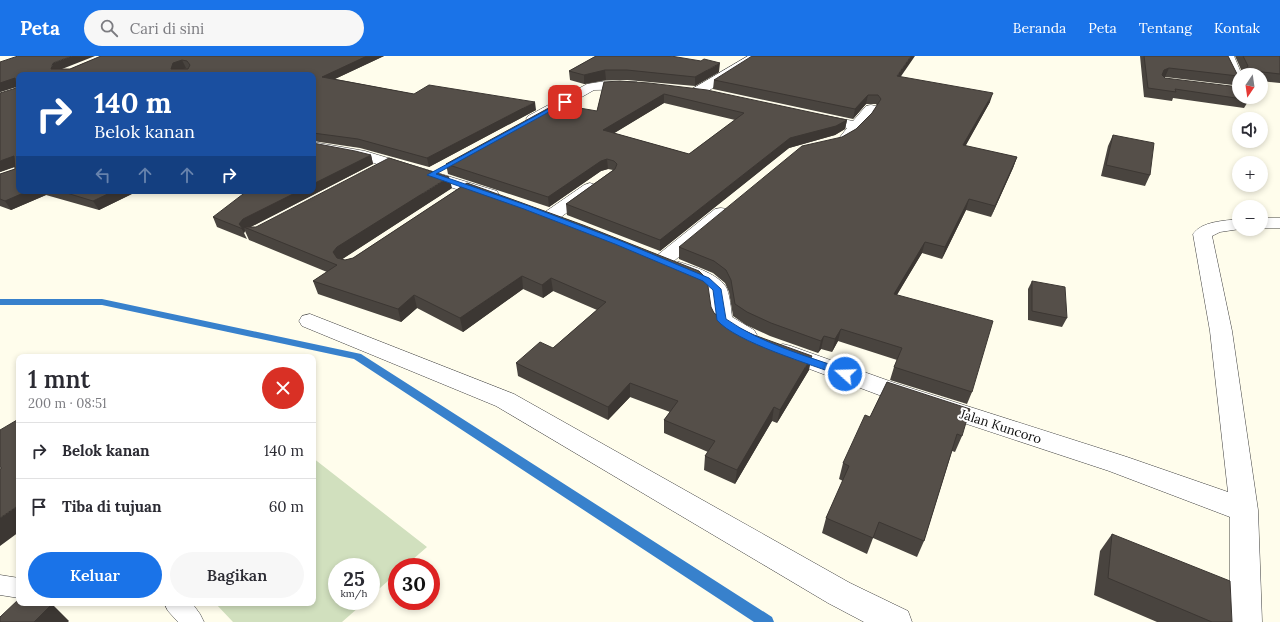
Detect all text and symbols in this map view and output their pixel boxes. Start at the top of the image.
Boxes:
search box [84,10,364,46]
text: Peta [20,16,60,40]
icon: search [98,17,120,39]
text: Cari di sini [130,19,204,38]
text: Beranda [1013,19,1066,37]
text: Peta [1088,19,1117,37]
text: Tentang [1139,19,1192,37]
text: Kontak [1214,19,1260,37]
north arrow [1232,68,1268,104]
map controls [1232,68,1268,236]
text: 140 m [94,85,172,121]
pin [548,85,582,119]
icon: right [28,88,80,140]
icon: arrive [554,91,576,113]
button: sound [1232,112,1268,148]
text: Belok kanan [94,120,195,143]
button: + [1232,156,1268,192]
icon: left [92,164,114,186]
icon: ahead [134,164,156,186]
icon: ahead [176,164,198,186]
icon: right [218,164,240,186]
button: − [1232,200,1268,236]
position arrow [824,353,866,395]
text: 1 mnt [28,364,90,395]
button: close [262,367,304,409]
text: 200 m · 08:51 [28,395,107,412]
street label: Jalan Kuncoro [957,405,1044,448]
icon: right [28,440,50,462]
text: Belok kanan [62,441,150,460]
text: 140 m [264,441,304,460]
icon: arrive [28,496,50,518]
text: Tiba di tujuan [62,497,161,516]
text: 60 m [269,497,304,516]
button: Keluar [28,552,162,598]
button: Bagikan [170,552,304,598]
speed limit sign: 30 [388,558,440,610]
text: 25 [343,566,365,591]
text: km/h [340,587,368,600]

